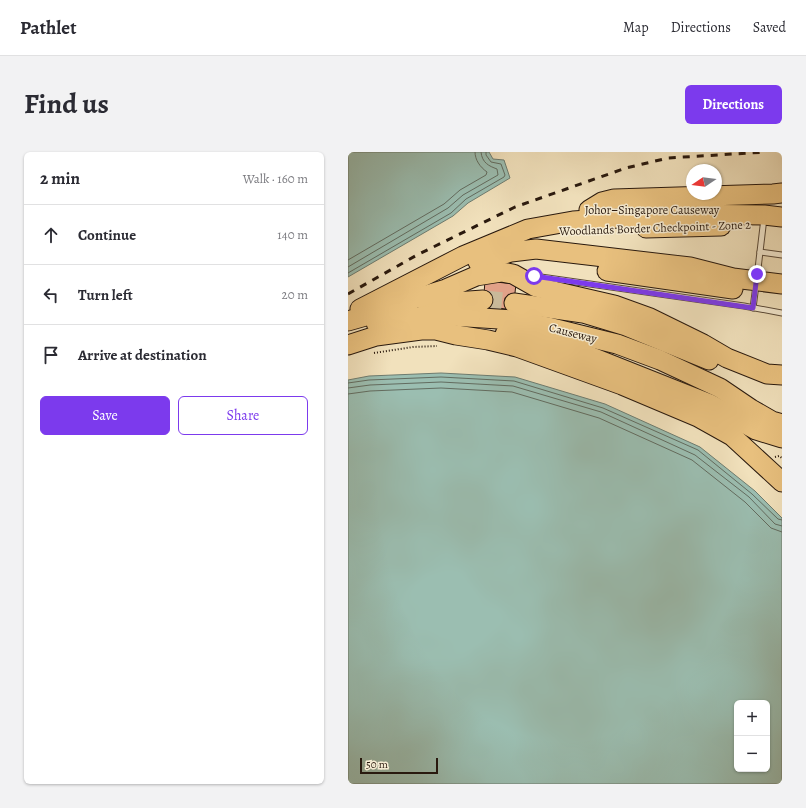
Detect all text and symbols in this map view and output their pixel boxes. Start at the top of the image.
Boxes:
text: Pathlet [20,15,76,41]
text: Map [623,18,649,37]
text: Directions [671,18,731,37]
text: Saved [753,18,786,37]
text: Find us [24,85,109,123]
button: Directions [685,85,782,124]
north arrow [686,164,722,200]
text: 2 min [40,167,80,190]
text: Walk · 160 m [243,170,308,187]
street label: Johor–Singapore Causeway [585,202,720,218]
street label: Woodlands Border Checkpoint - Zone 2 [558,217,751,239]
icon: ahead [40,224,62,246]
text: Continue [78,225,136,245]
text: 140 m [277,226,308,243]
route end [748,265,766,283]
route start [525,267,543,285]
icon: left [40,284,62,306]
text: Turn left [78,285,133,305]
text: 20 m [282,286,308,303]
street label: Causeway [547,319,599,347]
icon: arrive [40,344,62,366]
text: Arrive at destination [78,345,207,365]
button: Save [40,396,170,435]
button: Share [178,396,308,435]
map controls [734,700,770,772]
button: + [734,700,770,736]
button: − [734,736,770,772]
scale bar [360,756,438,775]
text: 50 m [366,757,388,772]

